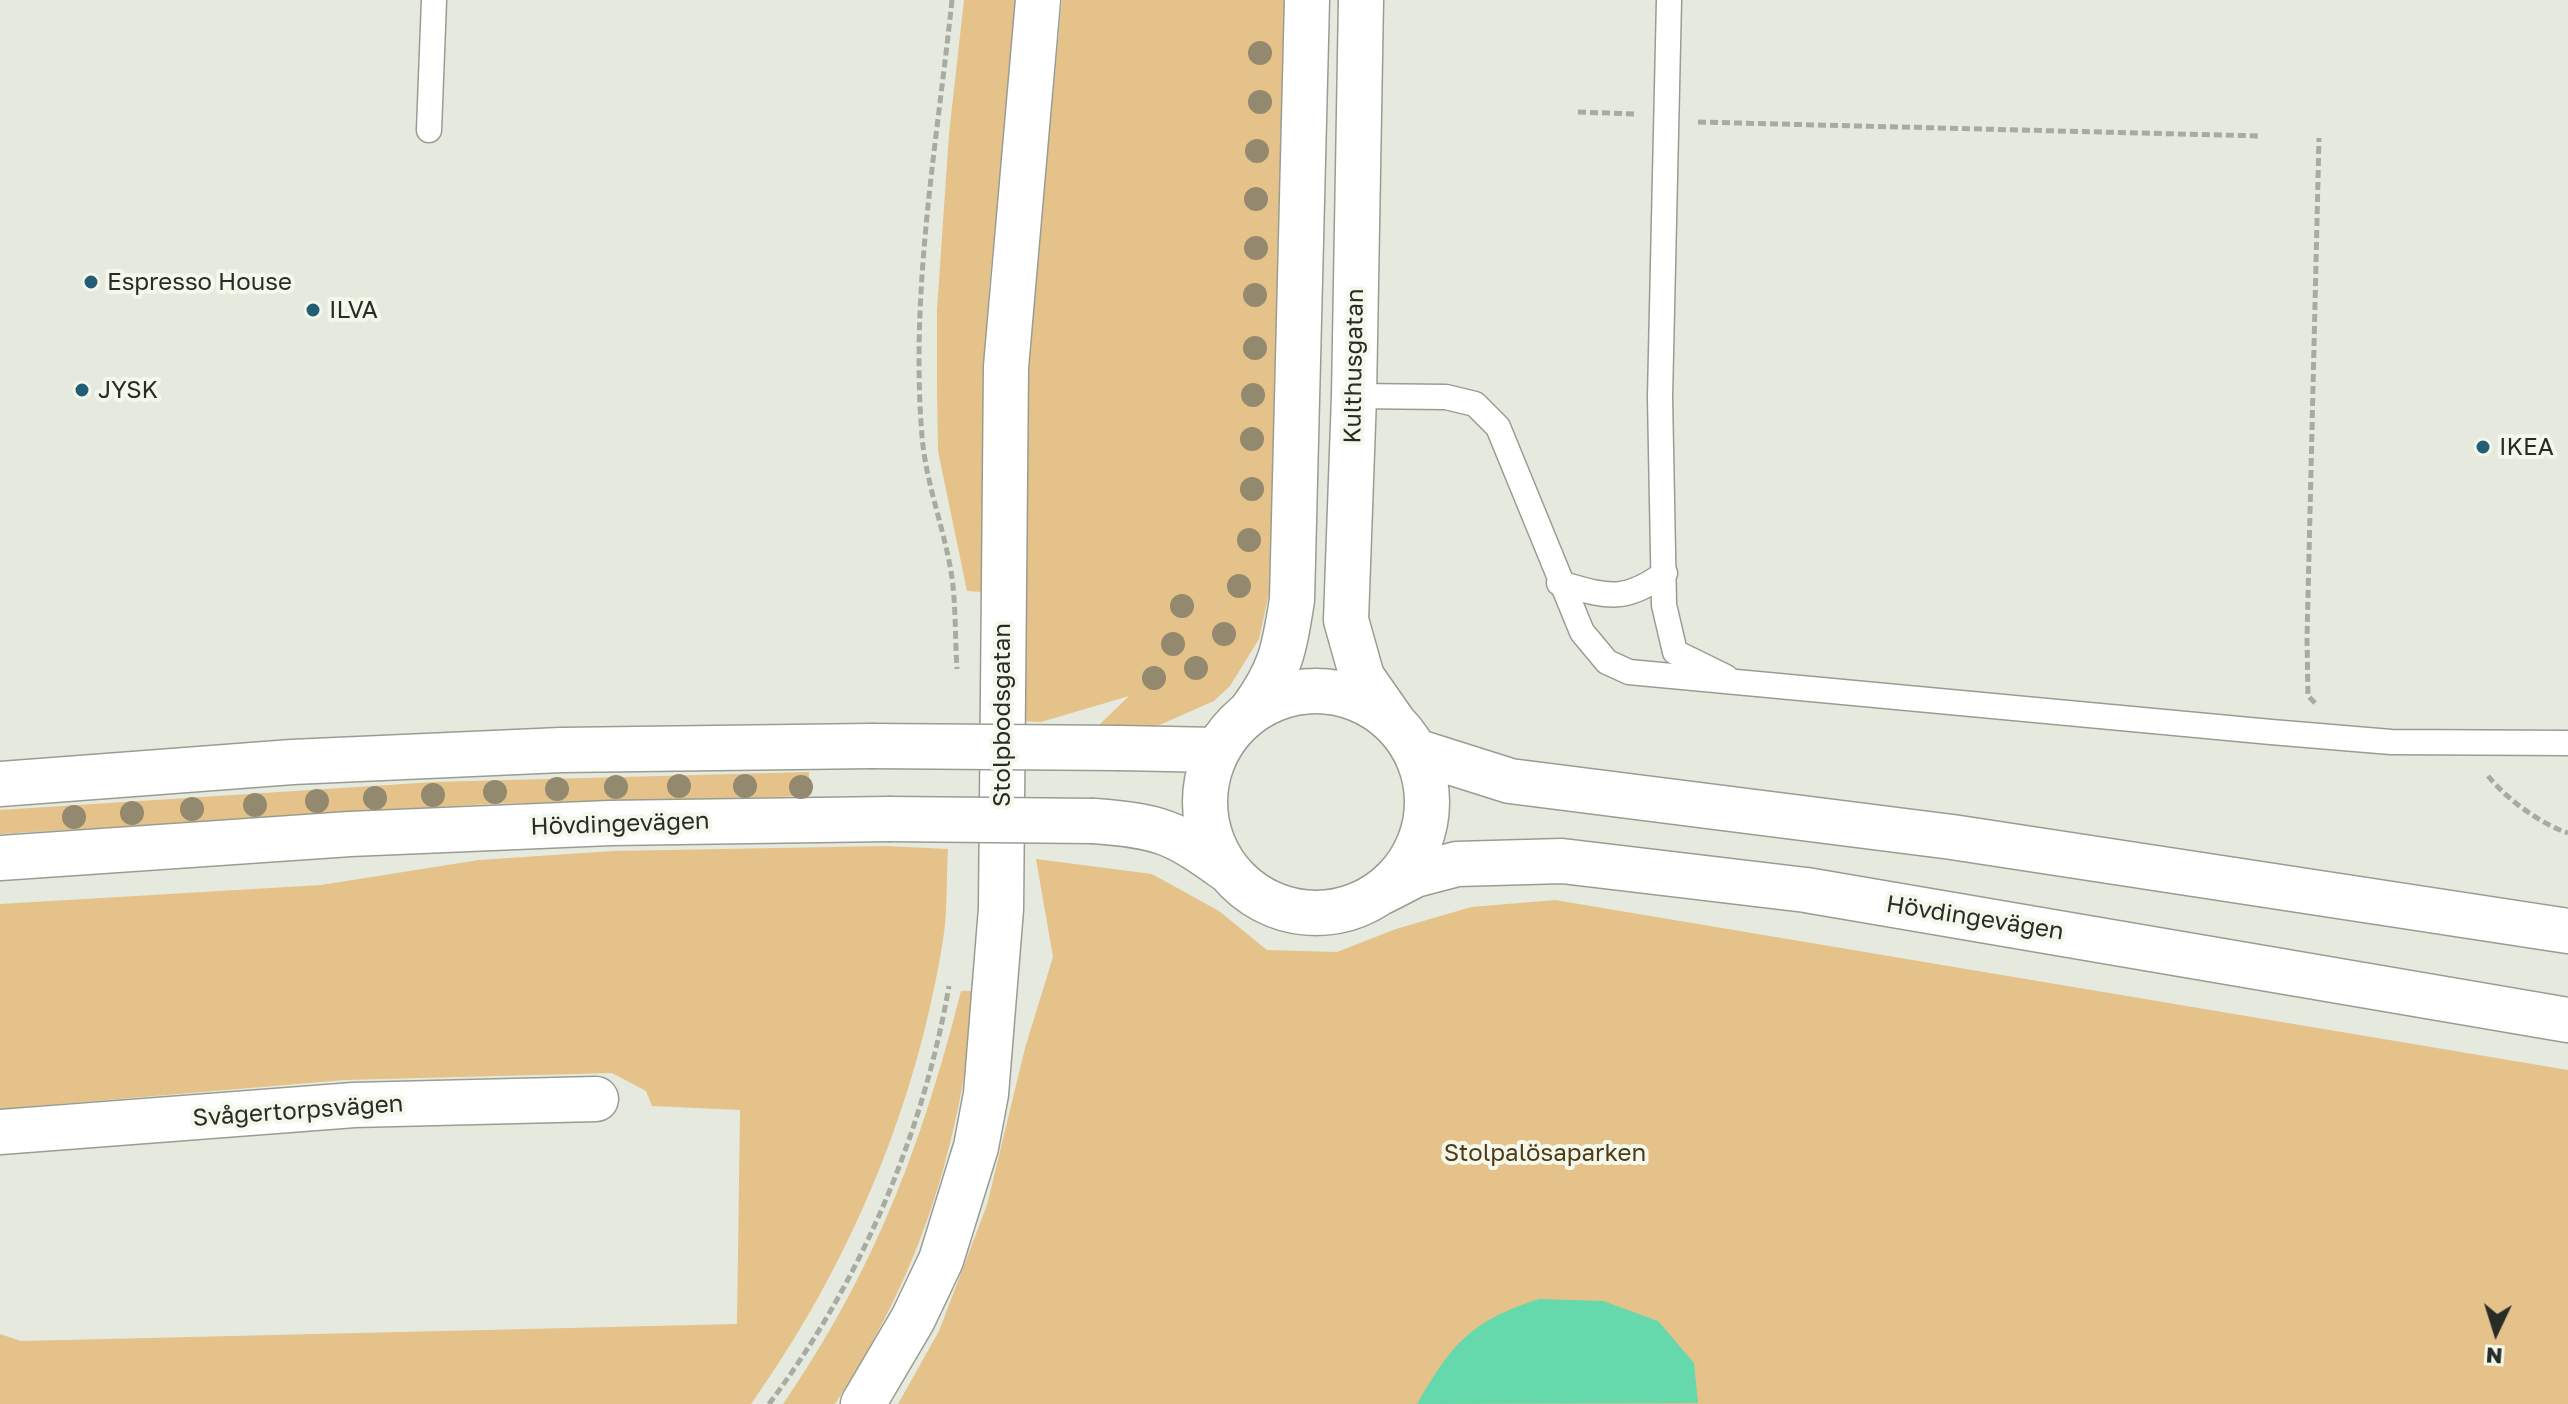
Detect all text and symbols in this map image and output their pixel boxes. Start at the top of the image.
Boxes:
place label: Espresso House [107,268,292,296]
marker: Espresso House [82,273,100,291]
street label: Kulthusgatan [1338,288,1370,444]
place label: ILVA [329,296,378,324]
marker: ILVA [304,301,322,319]
place label: JYSK [98,376,158,404]
marker: JYSK [73,381,91,399]
place label: IKEA [2499,433,2554,461]
marker: IKEA [2474,438,2492,456]
street label: Stolpbodsgatan [988,623,1016,807]
street label: Hövdingevägen [530,806,710,842]
street label: Hövdingevägen [1884,890,2066,946]
street label: Svågertorpsvägen [192,1089,404,1133]
park label: Stolpalösaparken [1444,1139,1646,1167]
north arrow [2456,1292,2536,1372]
text: N [2485,1342,2504,1370]

